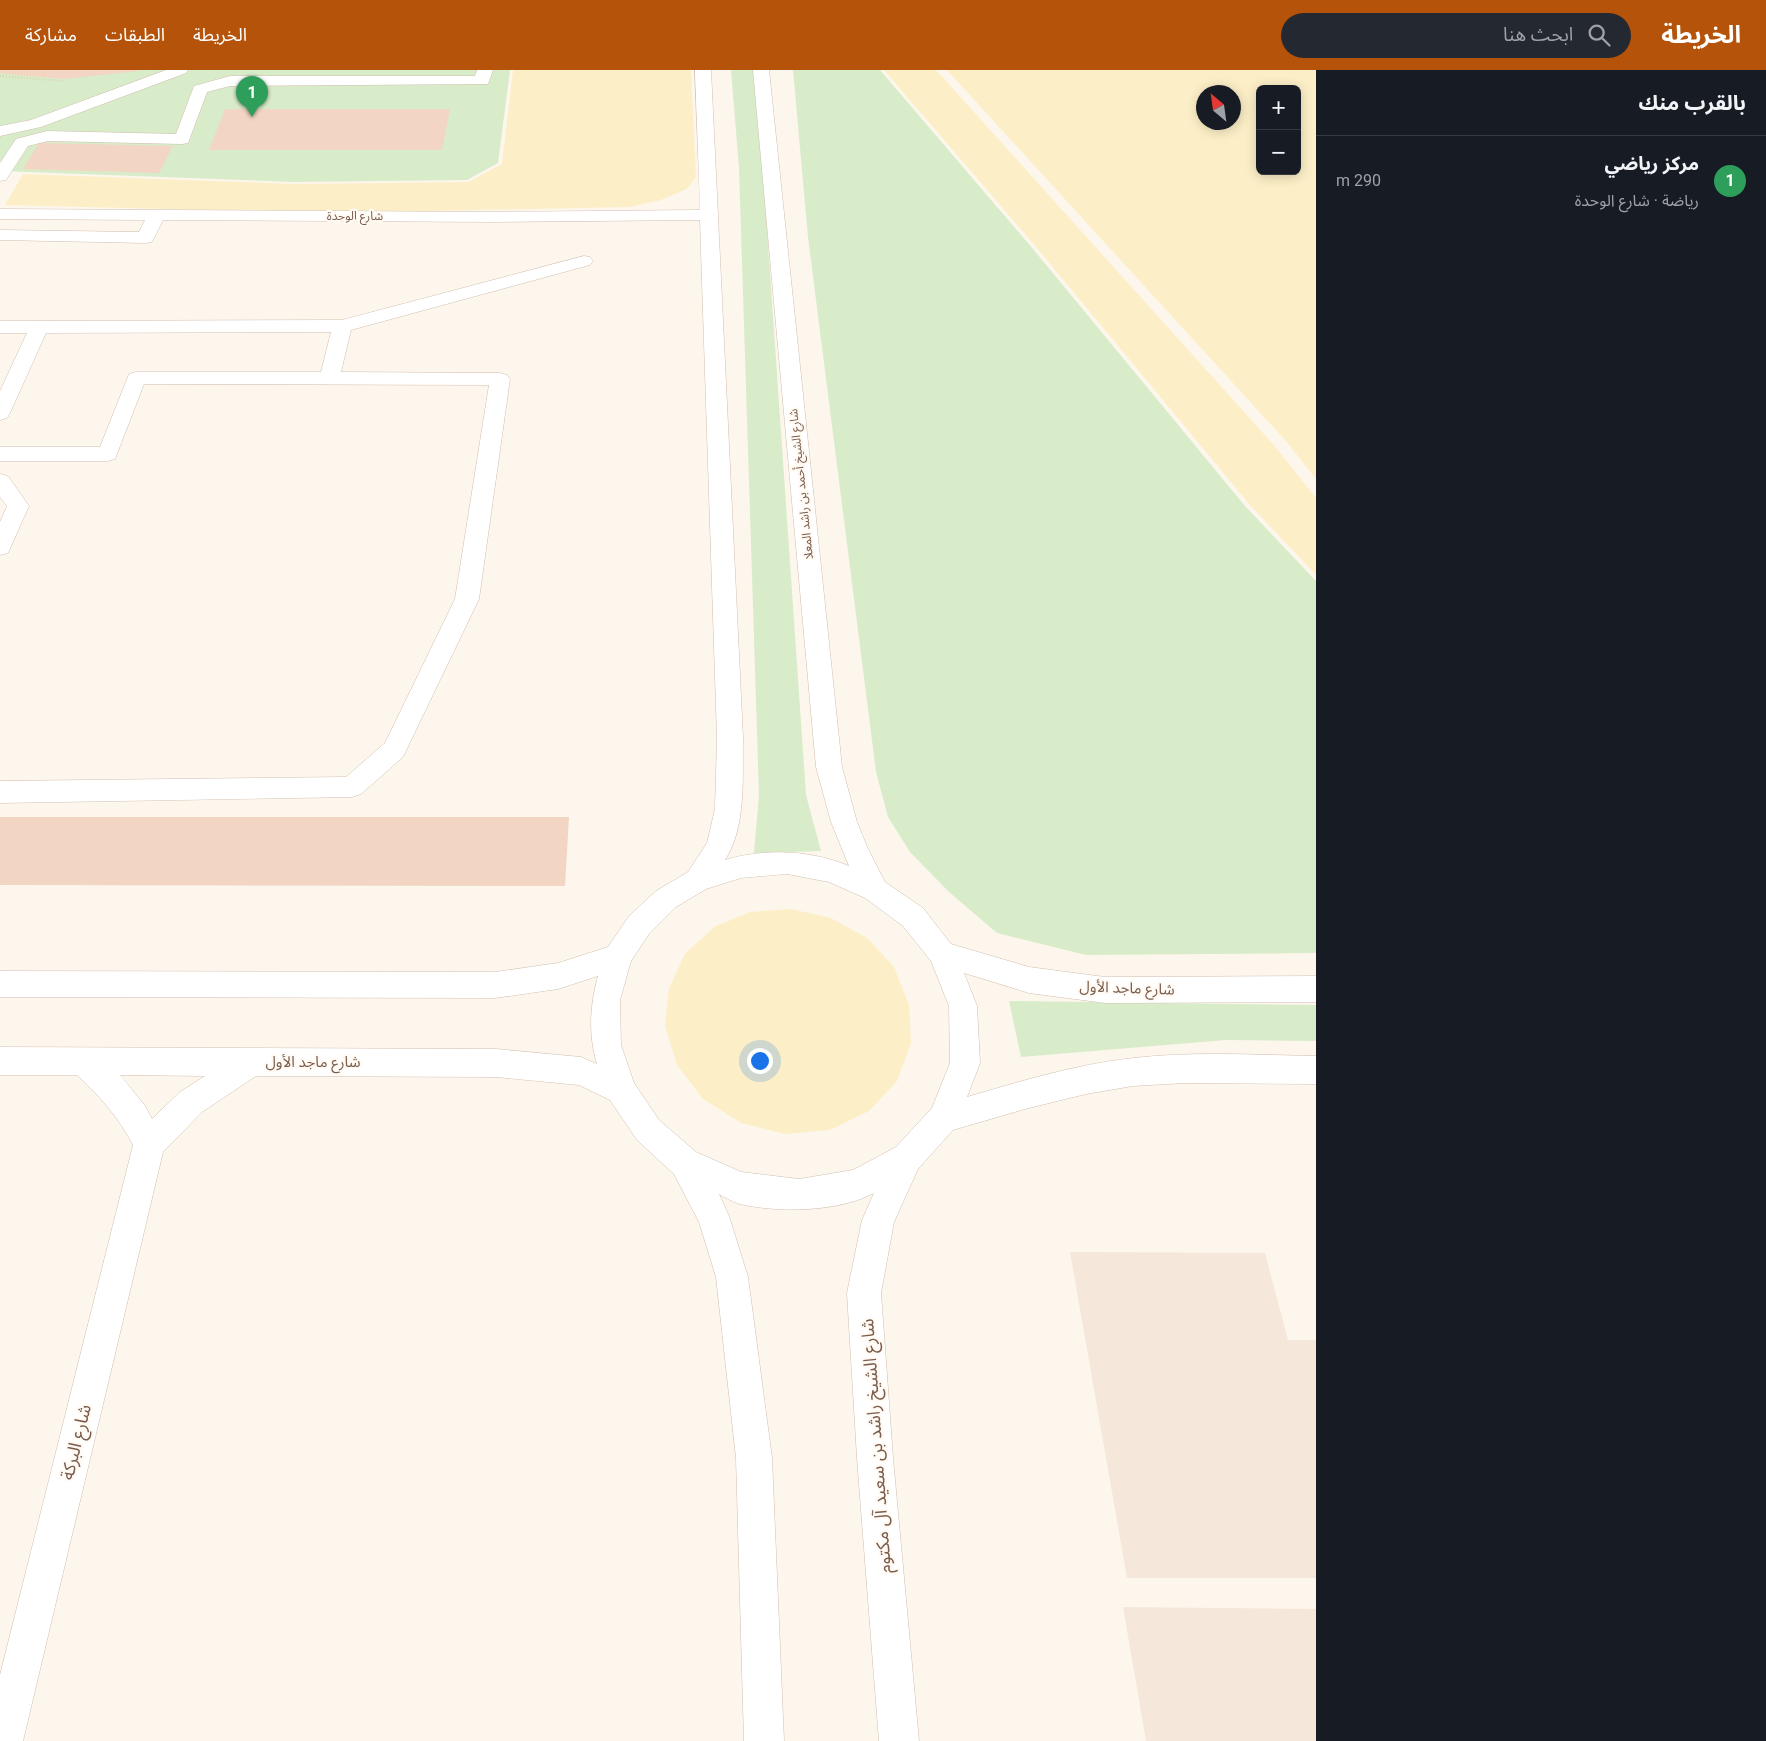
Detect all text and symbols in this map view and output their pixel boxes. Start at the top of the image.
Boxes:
search box [1281,13,1631,58]
icon: search [1585,21,1613,49]
text: الخريطة [1661,21,1741,49]
text: ابحث هنا [1503,23,1573,46]
text: مشاركة [25,24,77,45]
text: الطبقات [105,24,165,45]
text: الخريطة [193,24,247,45]
pin: 1 [236,76,268,117]
north arrow [1196,85,1241,130]
map controls [1256,85,1301,175]
button: + [1256,85,1301,130]
text: بالقرب منك [1638,91,1746,115]
button: − [1256,130,1301,175]
text: مركز رياضي [1604,152,1699,175]
text: 290 m [1336,171,1381,190]
text: 1 [1725,171,1735,190]
text: رياضة · شارع الوحدة [1575,191,1699,210]
street label: شارع الوحدة [327,209,383,225]
street label: شارع الشيخ أحمد بن راشد المعلا [786,408,818,560]
street label: شارع ماجد الأول [1079,977,1175,1002]
your location [747,1048,773,1074]
street label: شارع ماجد الأول [265,1053,361,1074]
street label: شارع الشيخ راشد بن سعيد آل مكتوم [856,1317,899,1574]
street label: شارع البركة [56,1402,99,1483]

